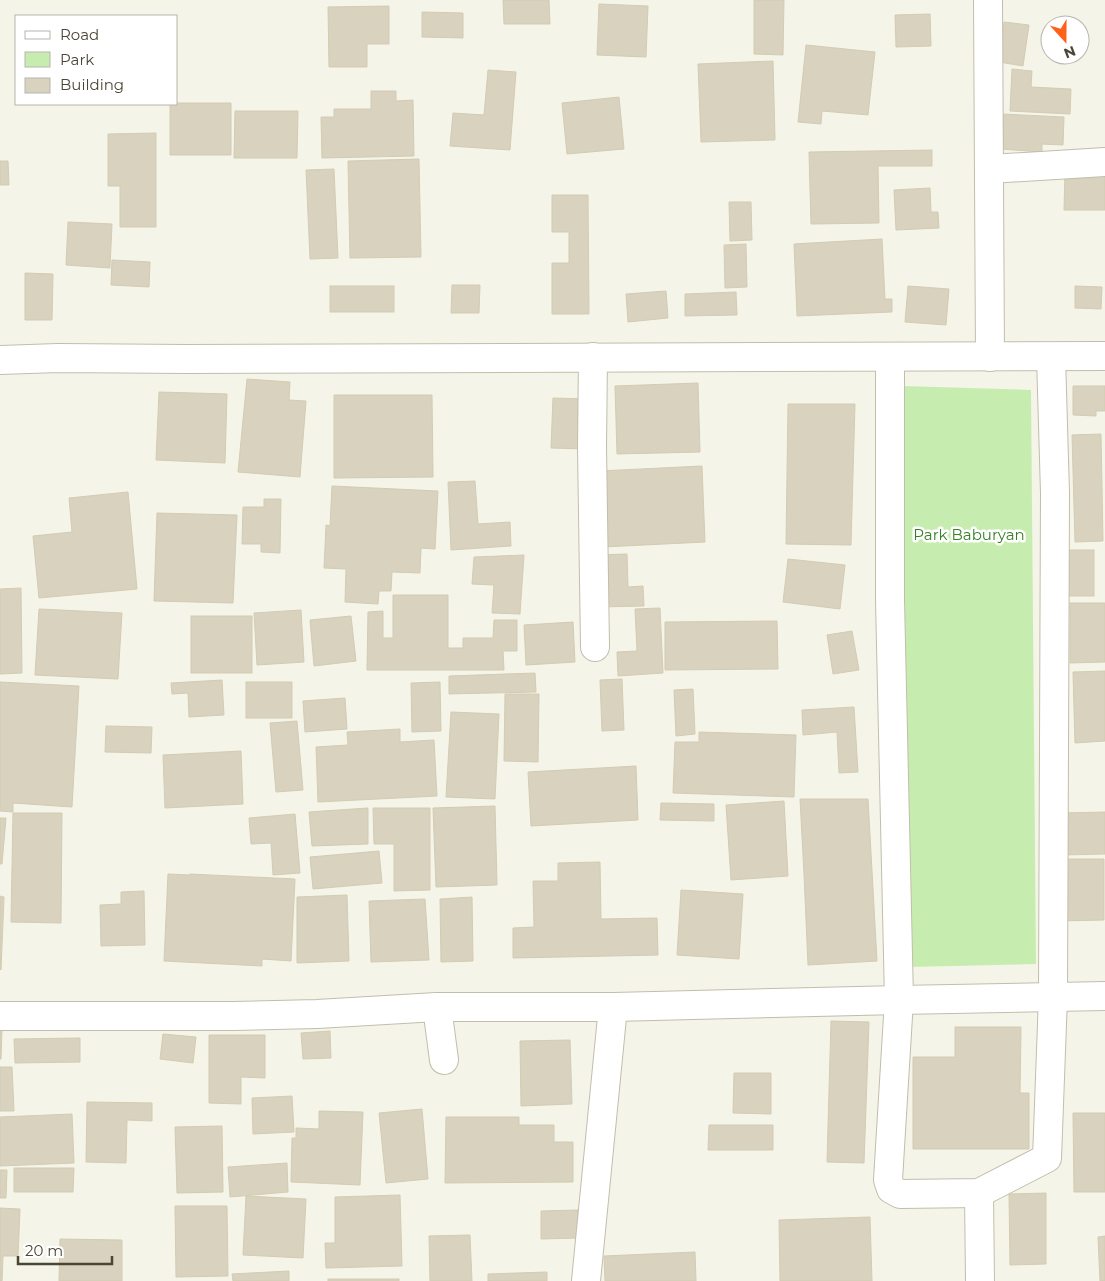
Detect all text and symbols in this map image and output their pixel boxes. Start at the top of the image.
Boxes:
legend [15,15,178,105]
north arrow [1040,15,1090,65]
text: Road [60,25,99,44]
text: N [1061,42,1078,63]
text: Park [60,50,94,69]
text: Building [60,75,124,94]
park label: Park Baburyan [913,525,1025,544]
scale bar [18,1234,111,1266]
text: 20 m [25,1241,63,1260]

